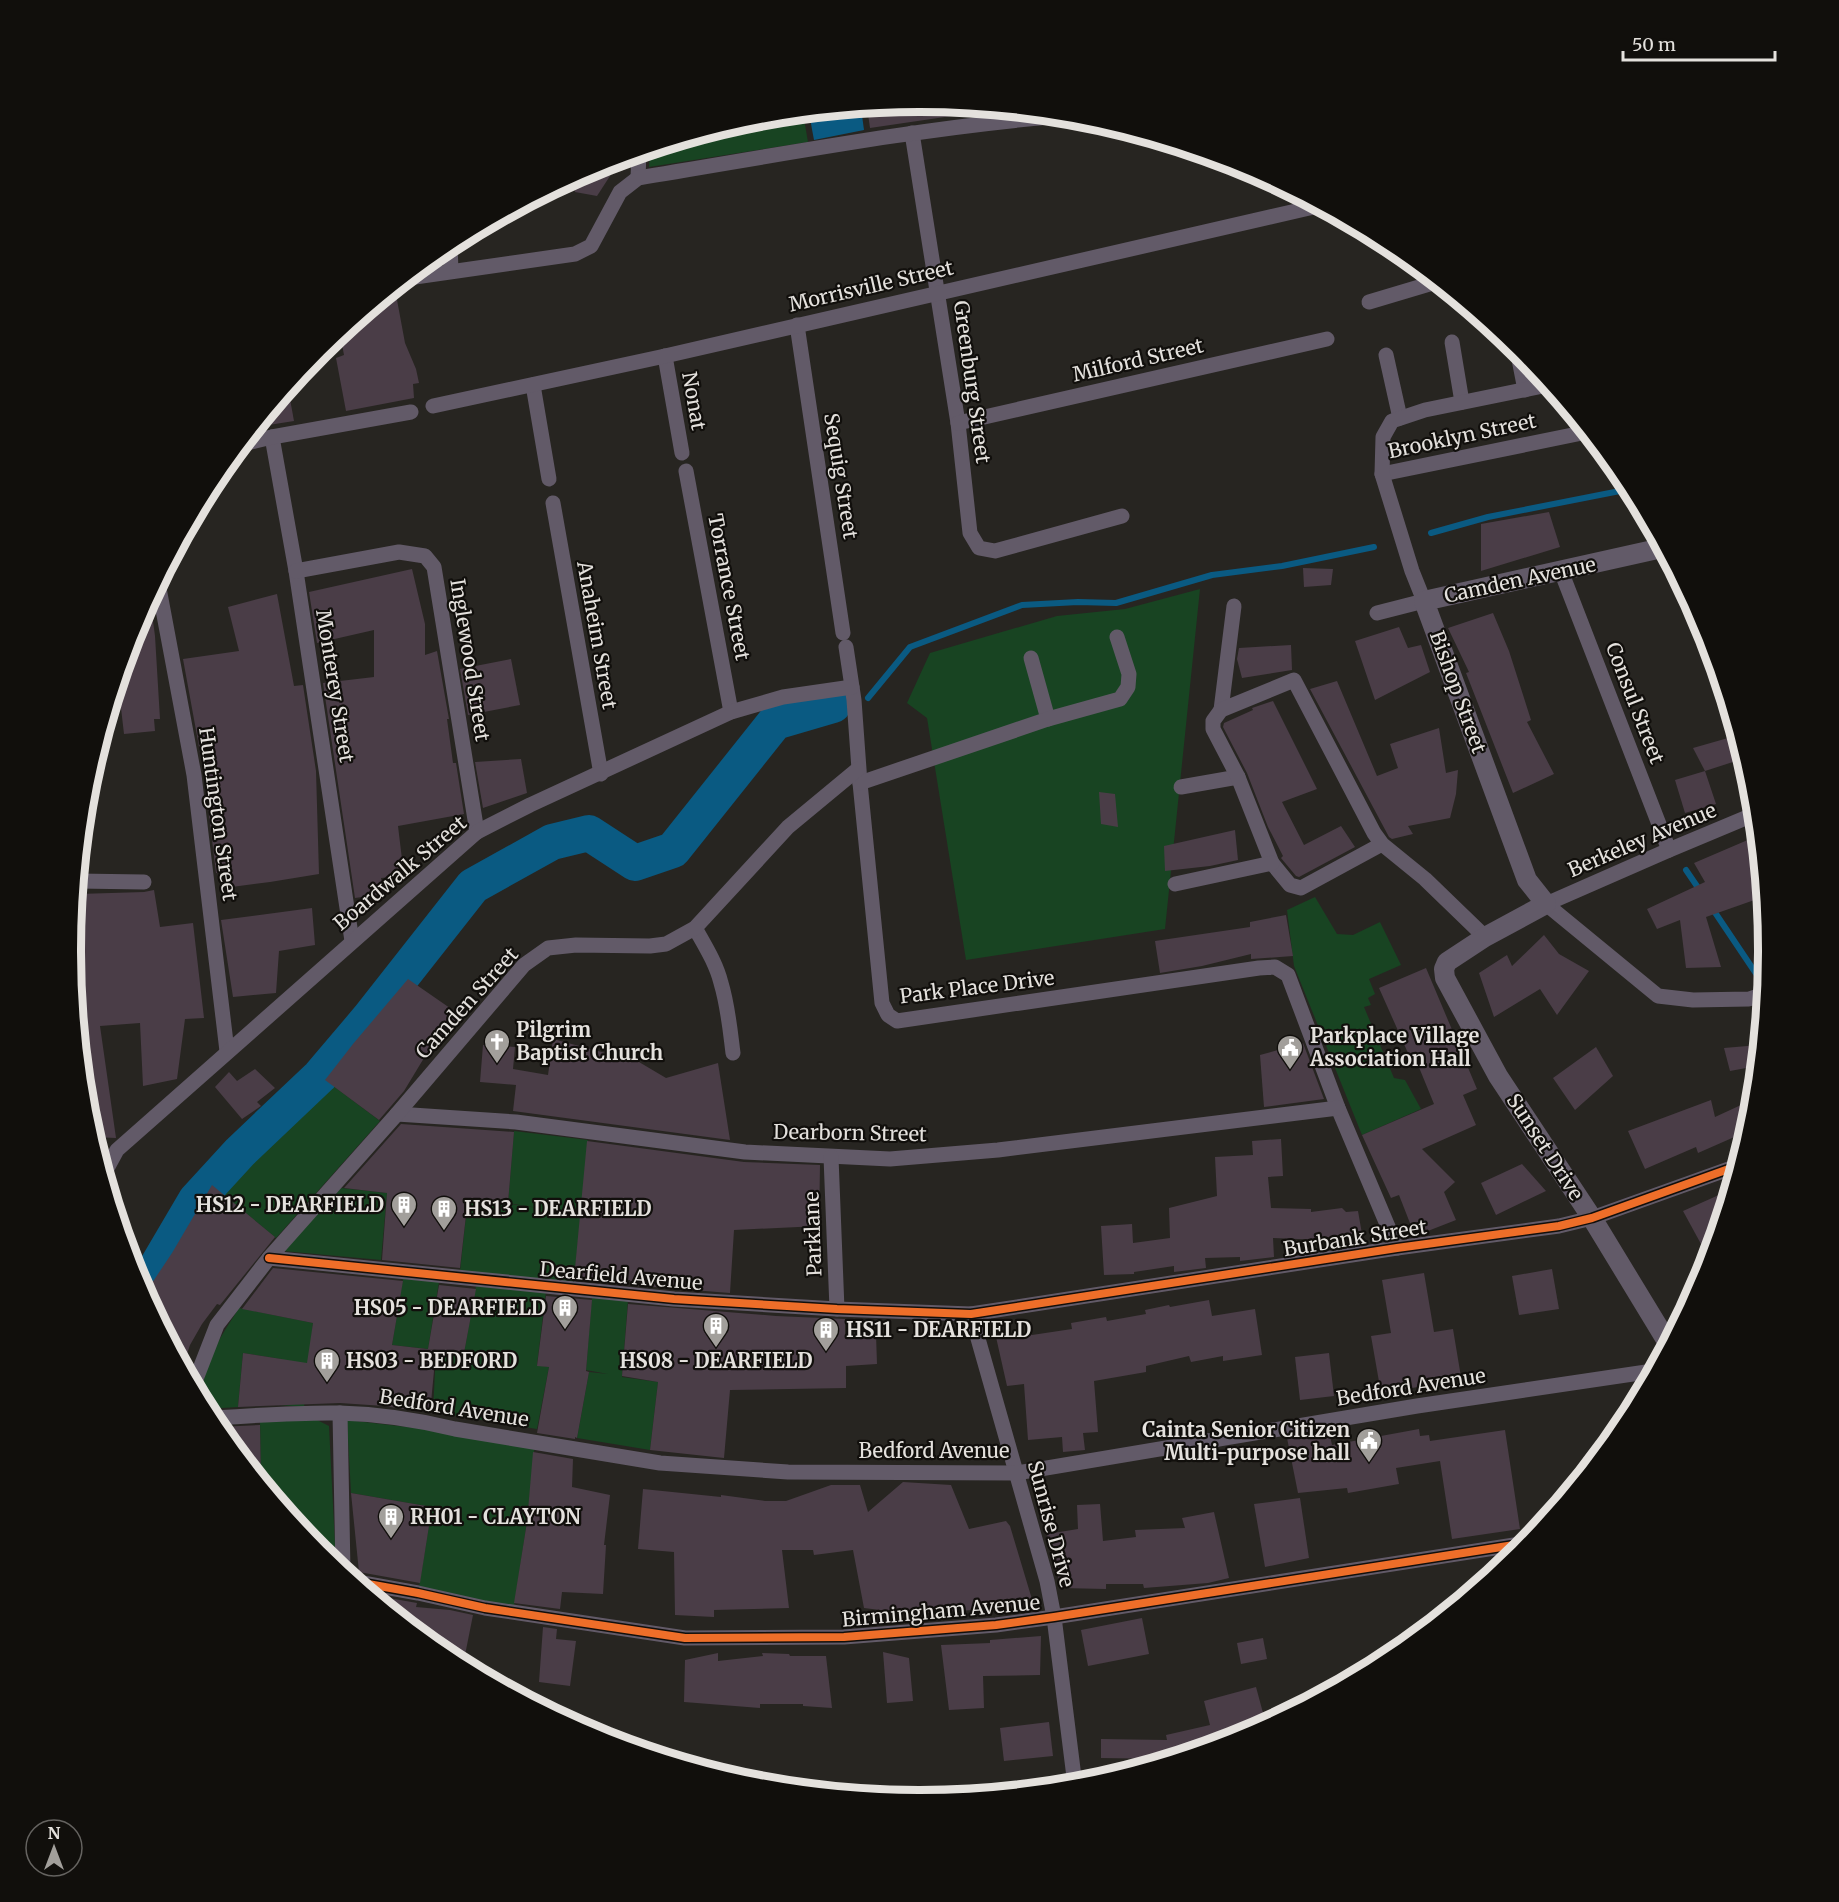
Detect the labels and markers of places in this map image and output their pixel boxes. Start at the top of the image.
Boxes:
place label: Pilgrim Baptist Church [516,1017,664,1065]
place label: Parkplace Village Association Hall [1309,1023,1480,1071]
church icon: Pilgrim Baptist Church [482,1027,512,1065]
public building icon: Parkplace Village Association Hall [1275,1033,1305,1071]
building icon: HS12 - DEARFIELD [389,1190,419,1228]
place label: HS12 - DEARFIELD [196,1192,384,1217]
building icon: HS13 - DEARFIELD [429,1194,459,1232]
place label: HS13 - DEARFIELD [464,1196,652,1221]
building icon: HS05 - DEARFIELD [550,1293,580,1331]
place label: HS05 - DEARFIELD [354,1295,546,1320]
building icon: HS08 - DEARFIELD [701,1311,731,1349]
building icon: HS11 - DEARFIELD [811,1315,841,1353]
place label: HS11 - DEARFIELD [846,1317,1031,1342]
building icon: HS03 - BEDFORD [312,1346,342,1384]
place label: HS03 - BEDFORD [346,1348,517,1373]
place label: HS08 - DEARFIELD [619,1348,813,1373]
place label: Cainta Senior Citizen Multi-purpose hall [1142,1417,1350,1465]
public building icon: Cainta Senior Citizen Multi-purpose hall [1354,1426,1384,1464]
building icon: RH01 - CLAYTON [376,1502,406,1540]
place label: RH01 - CLAYTON [410,1504,581,1529]

